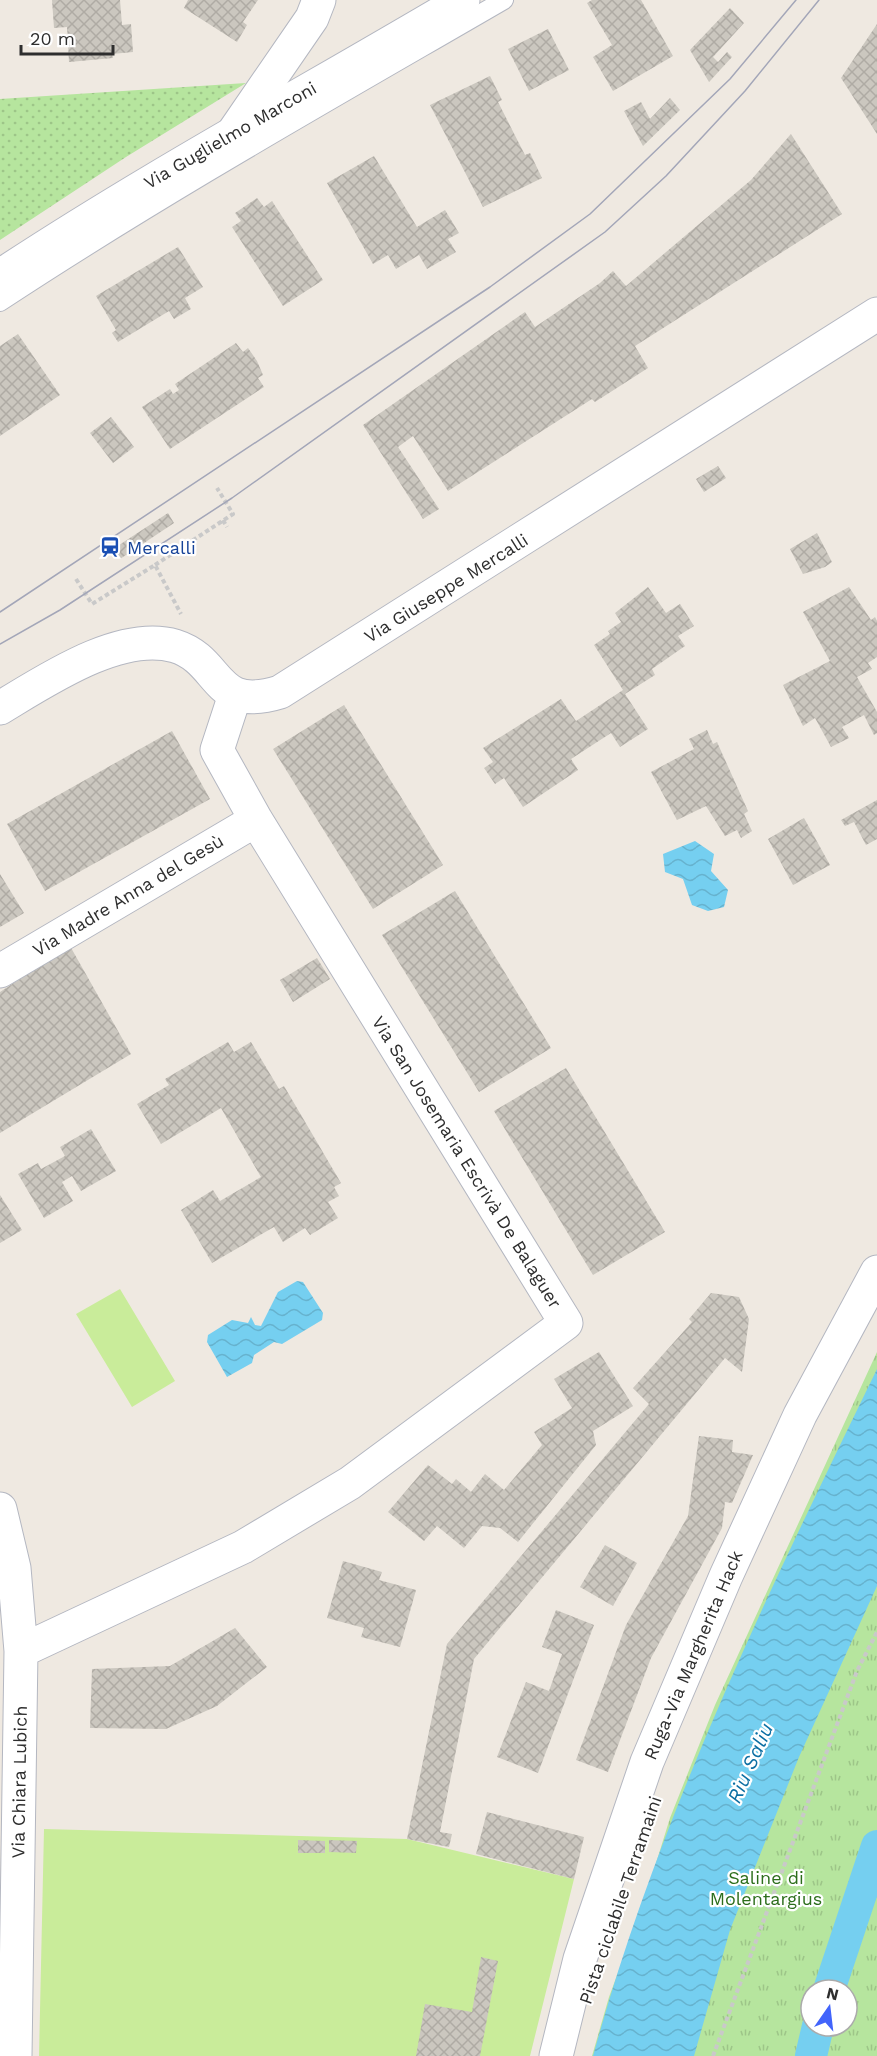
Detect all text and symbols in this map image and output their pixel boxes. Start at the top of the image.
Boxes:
scale bar [21,18,112,56]
text: 20 m [30,28,75,49]
street label: Via Guglielmo Marconi [140,77,320,193]
street label: Via Giuseppe Mercalli [360,529,532,647]
station icon: Mercalli [98,535,122,559]
place label: Mercalli [127,537,196,558]
street label: Via Madre Anna del Gesù [29,830,227,960]
street label: Via San Josemaria Escrivà De Balaguer [368,1012,566,1312]
street label: Ruga-Via Margherita Hack [639,1547,747,1763]
street label: Via Chiara Lubich [7,1705,31,1859]
water label: Riu Saliu [722,1719,778,1807]
street label: Pista ciclabile Terramaini [574,1793,666,2007]
park label: Saline di Molentargius [710,1867,822,1909]
north arrow [799,1978,859,2038]
text: N [824,1983,841,2005]

